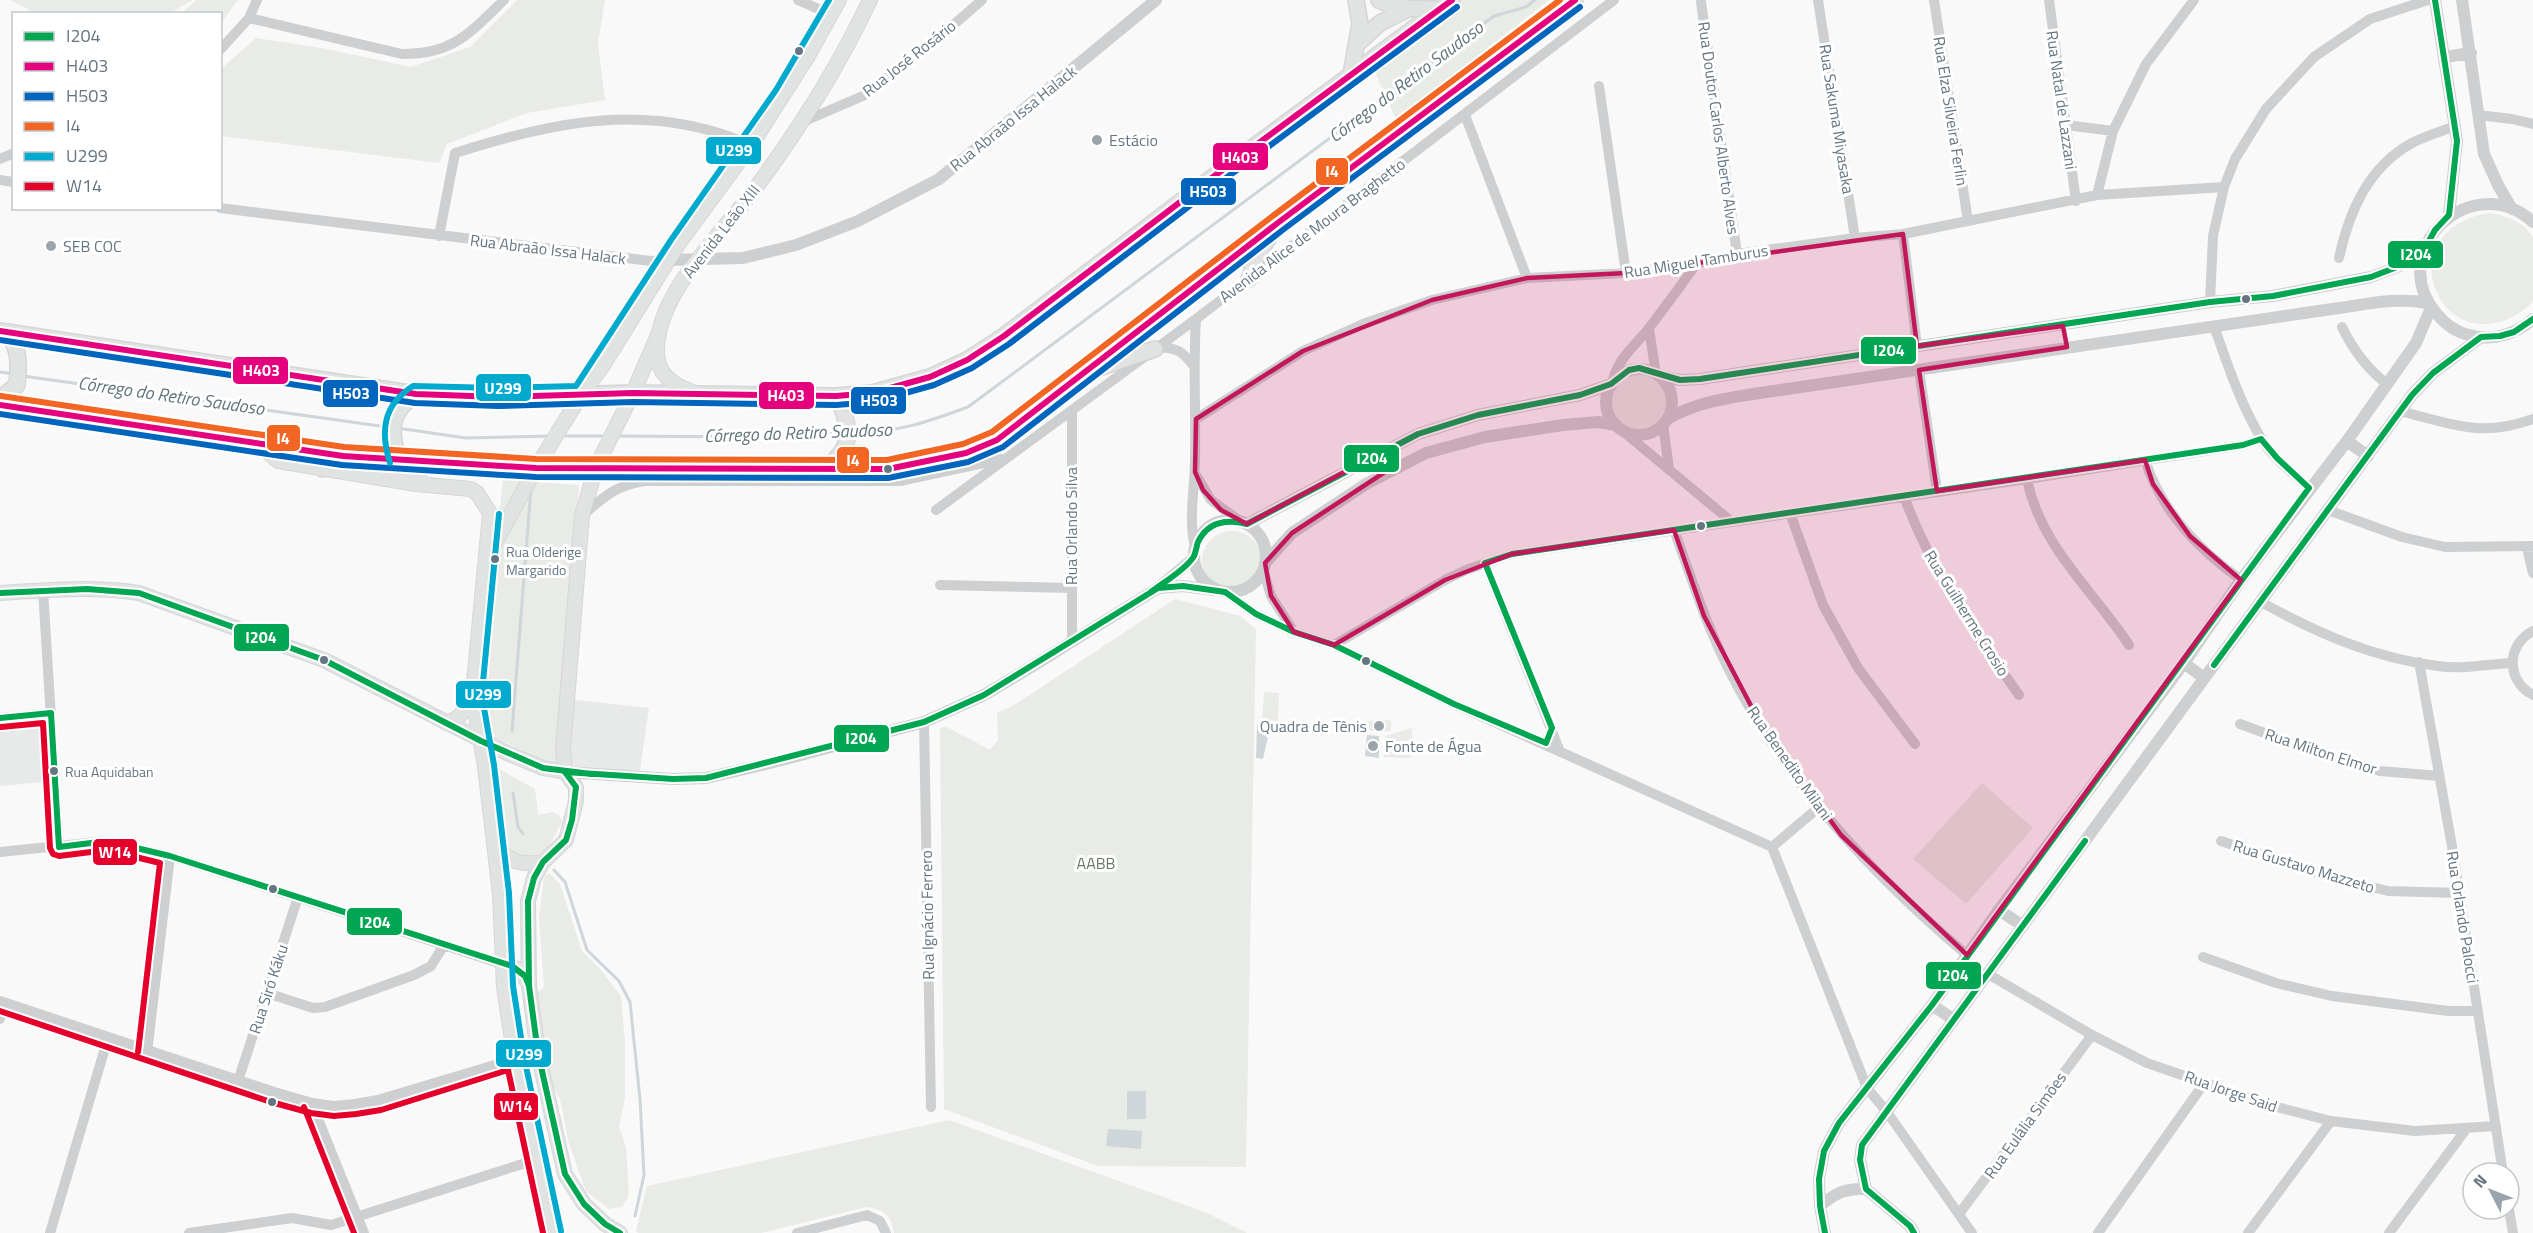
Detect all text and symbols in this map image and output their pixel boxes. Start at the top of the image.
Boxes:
legend [12,12,222,210]
street label: Rua José Rosário [857,14,961,102]
water label: Córrego do Retiro Saudoso [1323,14,1490,149]
street label: Rua Doutor Carlos Alberto Alves [1692,20,1746,236]
text: I204 [66,22,101,49]
street label: Rua Natal de Lazzani [2040,29,2084,171]
street label: Rua Elza Silveira Ferlin [1927,35,1975,187]
street label: Rua Sakuma Miyasaka [1813,42,1861,196]
unlabelled marker [793,45,805,57]
text: H403 [66,52,108,79]
street label: Rua Abraão Issa Halack [944,59,1082,177]
text: H503 [66,82,108,109]
text: I4 [66,112,81,139]
place label: Estácio [1109,128,1158,152]
marker: Estácio [1090,133,1104,147]
line badge: U299 [705,136,762,165]
text: U299 [715,138,753,162]
text: U299 [66,142,108,169]
line badge: H403 [1212,142,1269,171]
text: H403 [1221,145,1259,169]
street label: Avenida Alice de Moura Braghetto [1214,152,1410,308]
line badge: I4 [1315,157,1349,186]
text: I4 [1325,159,1339,183]
text: W14 [66,172,102,199]
line badge: H503 [1180,177,1237,206]
street label: Avenida Leão XIII [677,179,765,283]
text: H503 [1189,179,1227,203]
street label: Rua Abraão Issa Halack [469,228,628,271]
place label: SEB COC [63,234,122,258]
street label: Rua Miguel Tamburus [1622,238,1770,284]
marker: SEB COC [44,239,58,253]
line badge: I204 [2387,240,2444,269]
text: I204 [2400,242,2432,266]
unlabelled marker [2240,293,2252,305]
line badge: I204 [1860,336,1917,365]
text: I204 [1873,338,1905,362]
line badge: H403 [232,356,289,385]
text: H403 [242,358,280,382]
water label: Córrego do Retiro Saudoso [76,369,267,422]
line badge: U299 [475,373,532,402]
text: U299 [484,376,522,400]
line badge: H503 [322,379,379,408]
text: H503 [332,381,370,405]
line badge: H403 [758,381,815,410]
text: H403 [767,383,805,407]
line badge: H503 [850,386,907,415]
text: H503 [860,388,898,412]
water label: Córrego do Retiro Saudoso [704,416,893,449]
line badge: I4 [266,424,301,452]
text: I4 [276,426,290,450]
line badge: I204 [1343,444,1400,473]
line badge: I4 [836,446,870,474]
text: I204 [1356,446,1388,470]
text: I4 [846,448,860,472]
unlabelled marker [882,463,894,475]
street label: Rua Orlando Silva [1059,467,1083,585]
unlabelled marker [1695,520,1707,532]
place label: Rua Olderige Margarido [506,541,581,580]
street label: Rua Guilherme Crosio [1919,545,2015,681]
marker: Rua Olderige Margarido [489,553,501,565]
line badge: I204 [233,623,290,652]
text: I204 [245,625,277,649]
unlabelled marker [318,654,330,666]
unlabelled marker [1360,655,1372,667]
line badge: U299 [455,680,512,709]
text: U299 [464,682,502,706]
street label: Rua Benedito Milani [1742,701,1838,825]
place label: Quadra de Tênis [1260,714,1367,738]
marker: Quadra de Tênis [1372,719,1386,733]
street label: Rua Milton Elmor [2262,722,2381,781]
line badge: I204 [833,724,890,753]
text: I204 [845,726,877,750]
place label: Fonte de Água [1385,734,1482,758]
marker: Fonte de Água [1366,739,1380,753]
place label: Rua Aquidaban [65,761,154,782]
marker: Rua Aquidaban [48,765,60,777]
street label: Rua Gustavo Mazzeto [2230,833,2378,899]
line badge: W14 [92,838,138,866]
text: W14 [99,840,131,864]
street label: Rua Orlando Palocci [2441,849,2485,985]
street label: Rua Ignácio Ferrero [914,850,940,980]
park label: AABB [1077,851,1116,875]
unlabelled marker [267,883,279,895]
line badge: I204 [346,907,403,936]
text: I204 [359,910,391,934]
street label: Rua Siró Káku [242,941,294,1037]
line badge: I204 [1925,961,1982,990]
text: I204 [1937,963,1969,987]
line badge: U299 [495,1039,552,1068]
text: U299 [505,1042,543,1066]
street label: Rua Jorge Said [2181,1064,2281,1118]
street label: Rua Eulália Simões [1978,1067,2072,1183]
line badge: W14 [493,1092,539,1121]
text: W14 [500,1094,532,1118]
unlabelled marker [266,1096,278,1108]
north arrow [2461,1161,2521,1221]
text: N [2467,1169,2492,1193]

